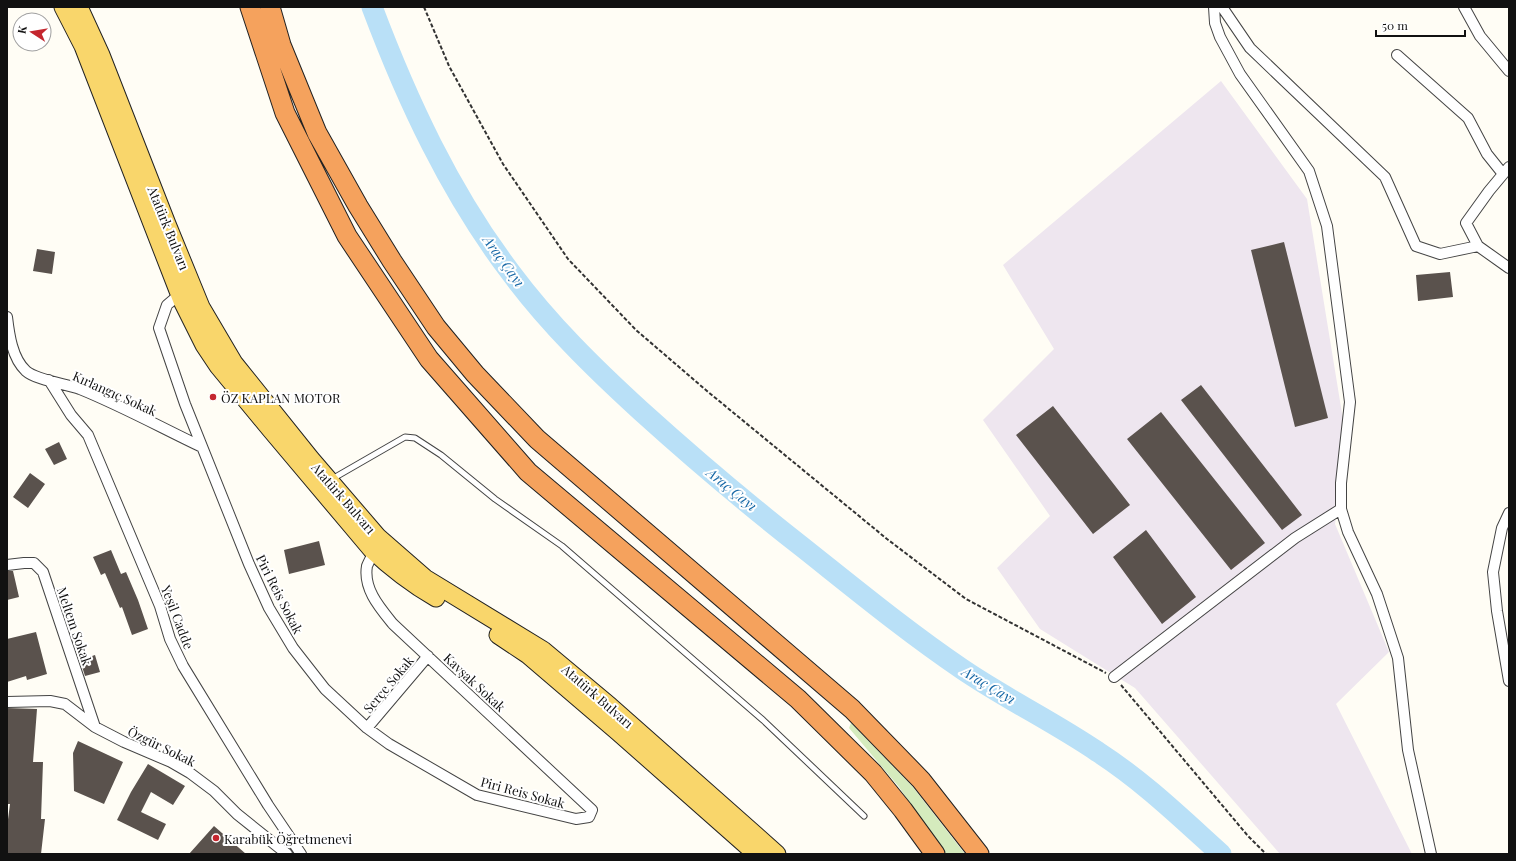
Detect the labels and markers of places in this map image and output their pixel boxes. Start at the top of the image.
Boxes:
place label: ÖZ KAPLAN MOTOR [221,389,341,406]
marker: ÖZ KAPLAN MOTOR [208,392,218,402]
place label: Karabük Öğretmenevi [224,830,352,847]
marker: Karabük Öğretmenevi [211,833,221,843]

